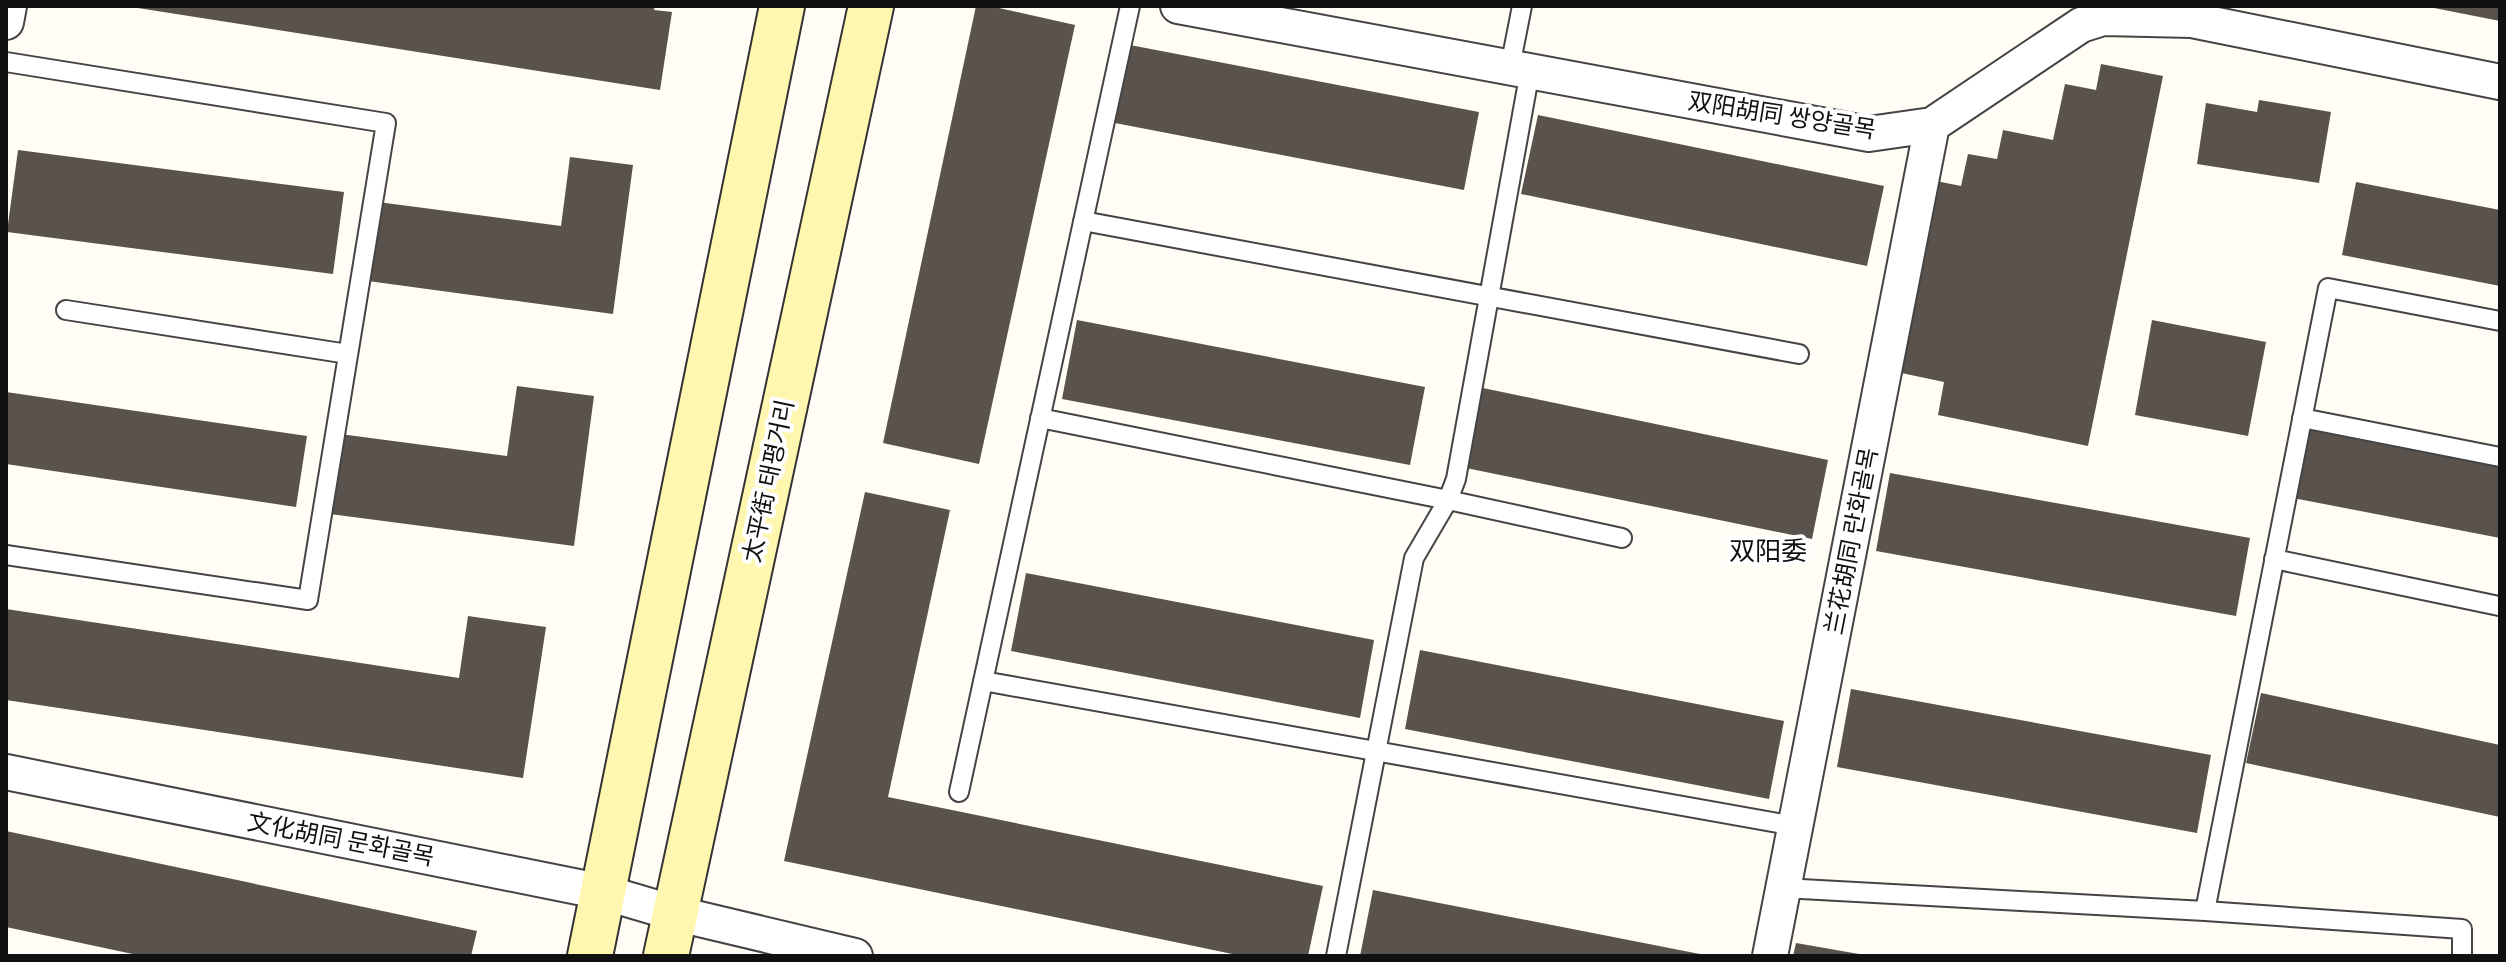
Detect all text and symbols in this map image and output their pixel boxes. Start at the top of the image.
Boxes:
street label: 双阳胡同 쌍양골목 [1686,86,1878,144]
street label: 太平街 태평거리 [737,397,799,565]
street label: 兰花胡同 란화골목 [1819,445,1883,637]
district label: 双阳委 [1729,535,1807,567]
street label: 文化胡同 문화골목 [245,807,437,871]

